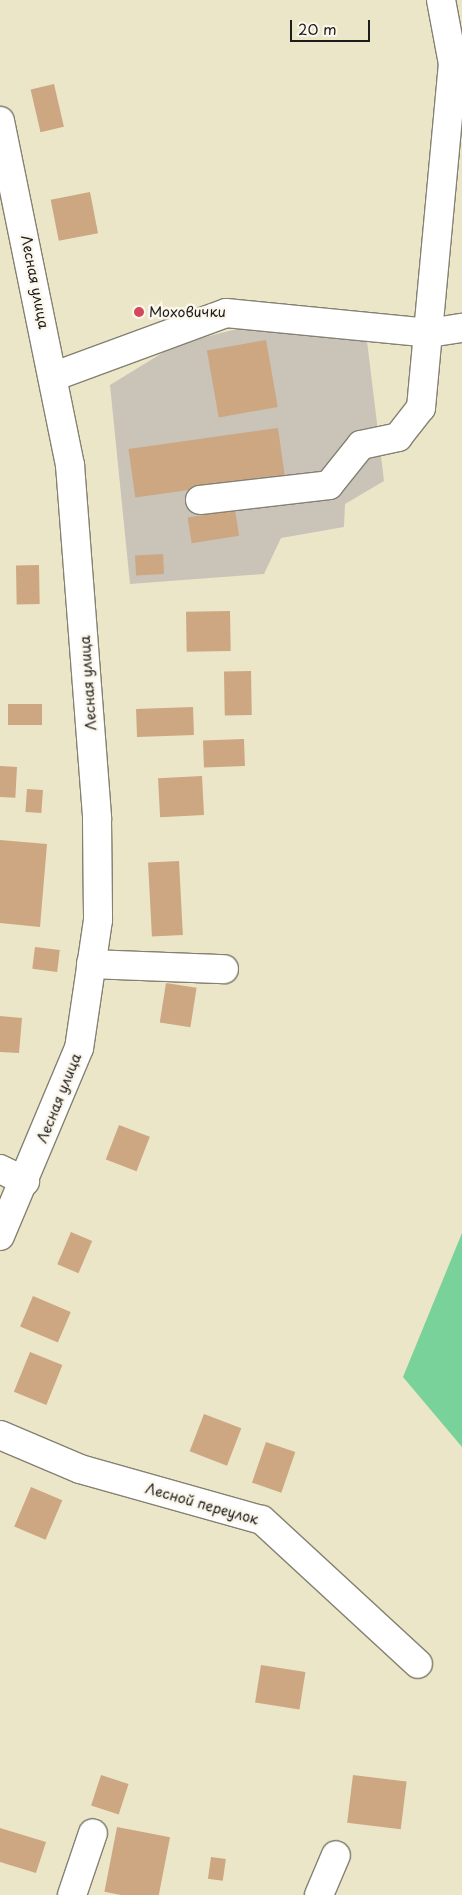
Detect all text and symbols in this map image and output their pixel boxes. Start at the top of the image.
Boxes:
scale bar [292,10,372,42]
text: 20 m [298,17,337,40]
street label: Лесная улица [18,233,52,331]
place label: Моховички [149,304,226,320]
marker: Моховички [133,306,145,318]
street label: Лесная улица [76,635,100,731]
street label: Лесная улица [33,1050,85,1146]
street label: Лесной переулок [143,1480,261,1528]

